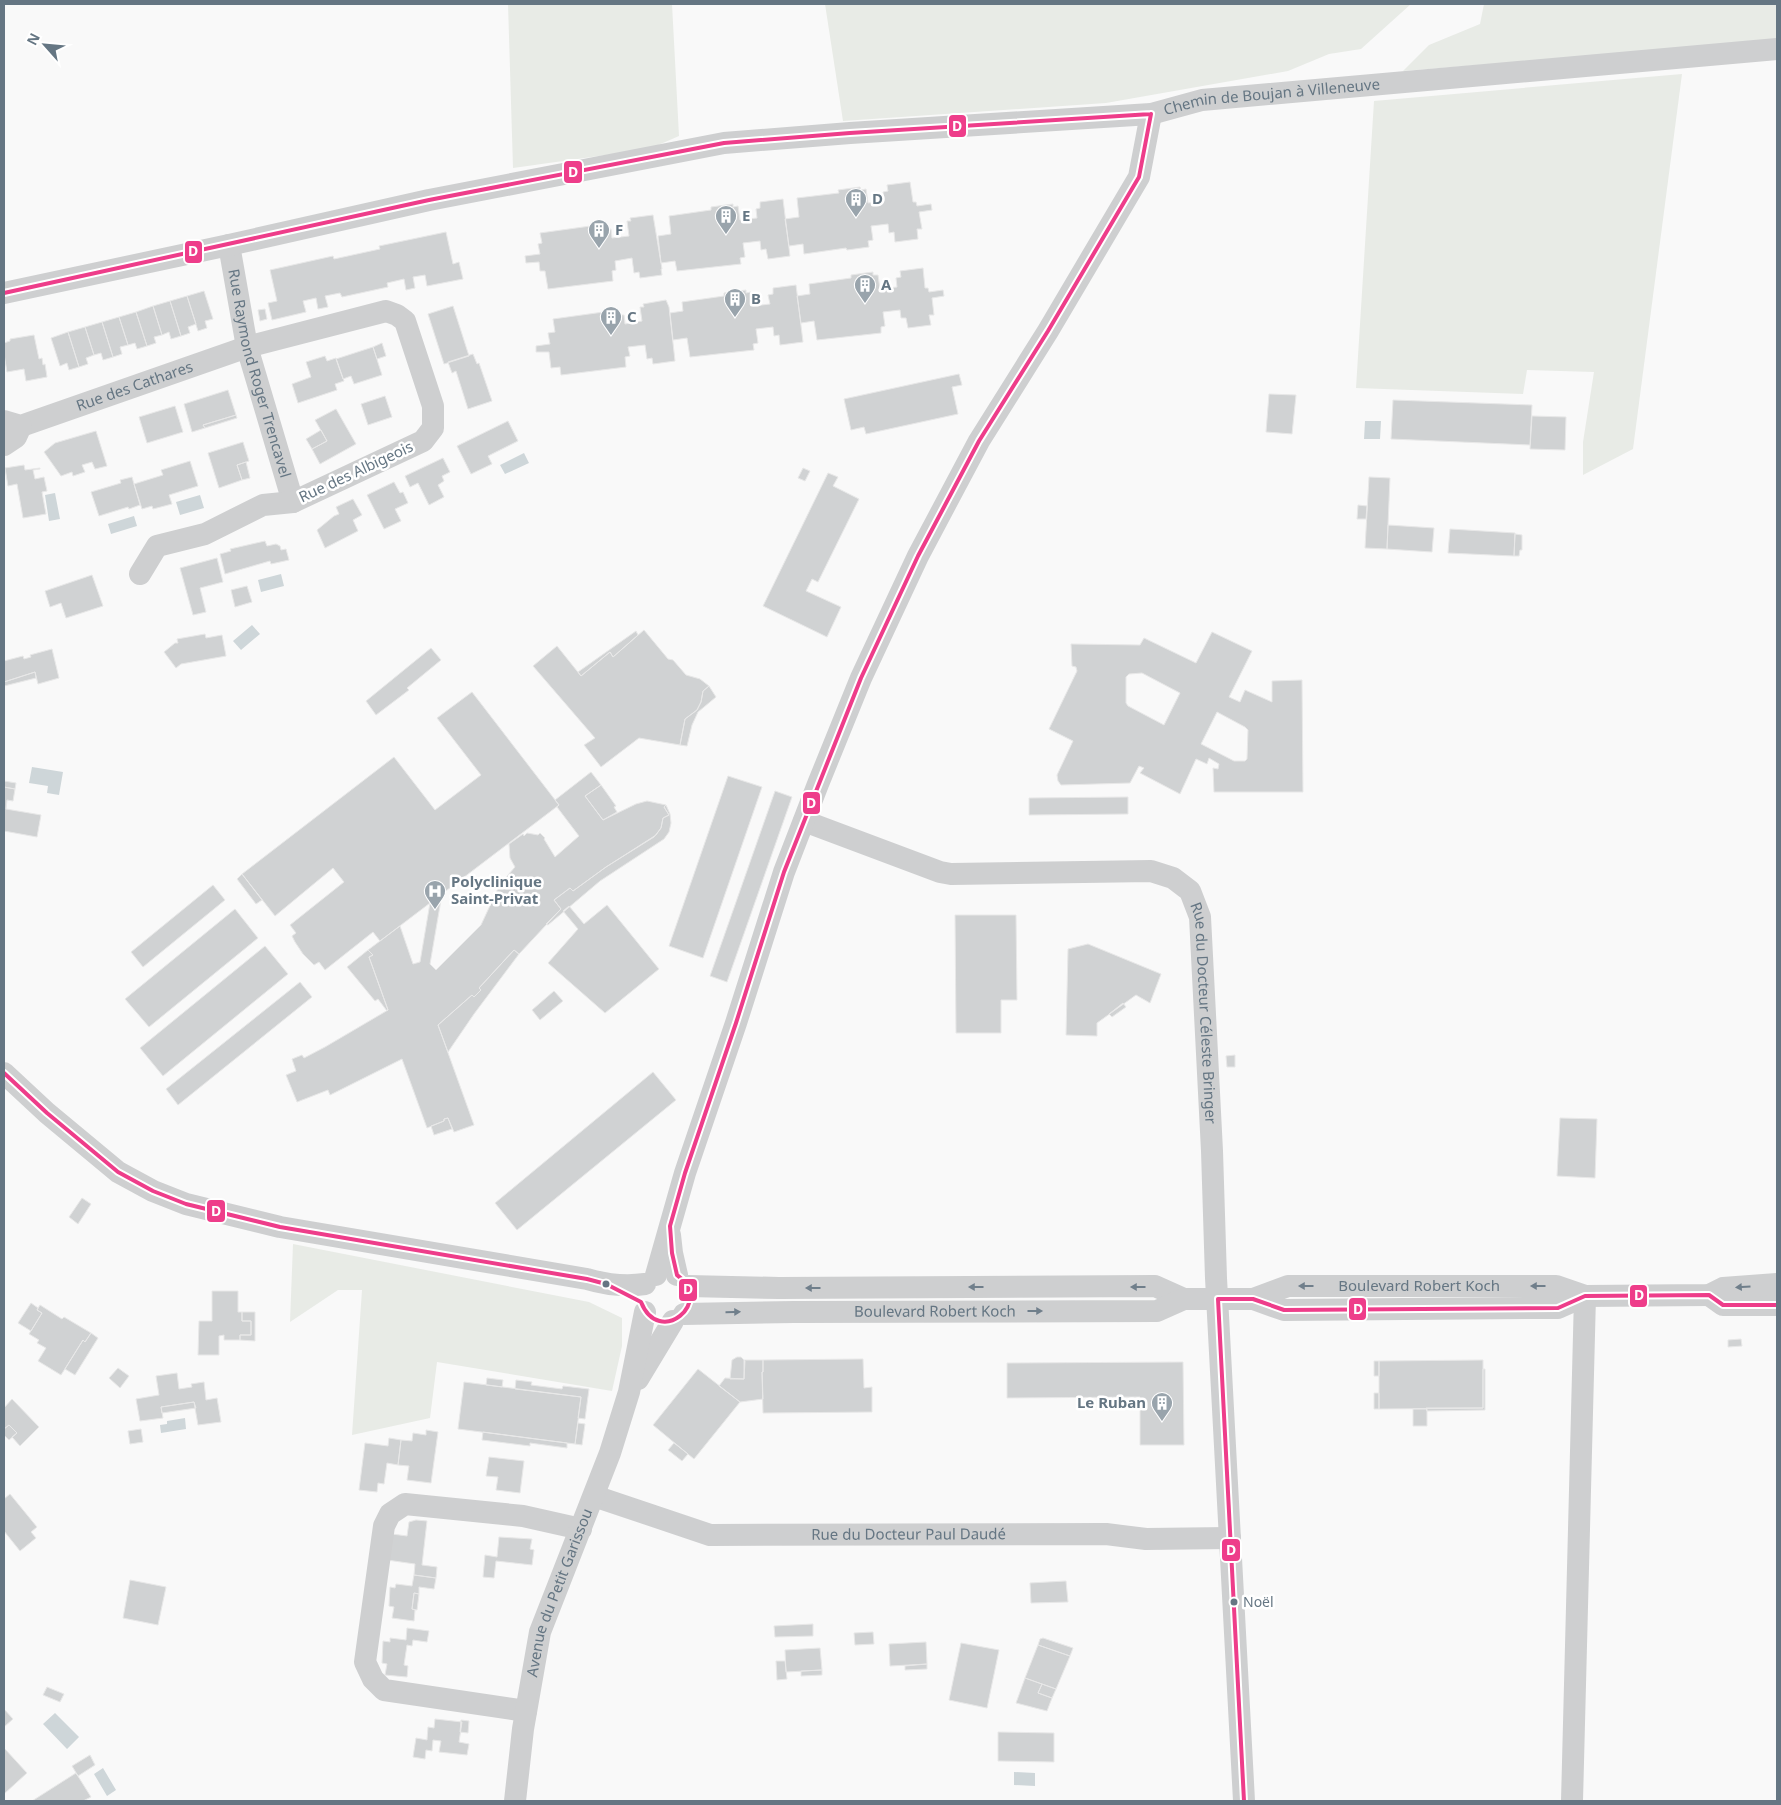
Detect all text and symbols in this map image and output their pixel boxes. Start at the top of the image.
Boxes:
north arrow [20,20,70,70]
text: N [22,29,44,48]
street label: Chemin de Boujan à Villeneuve [1161,73,1381,119]
line badge: D [948,114,967,138]
text: D [952,116,962,135]
line badge: D [563,160,583,184]
text: D [568,162,578,181]
building icon: D [844,187,868,218]
place label: D [872,188,883,208]
building icon: E [714,204,738,235]
place label: E [742,205,750,225]
building icon: F [587,218,611,249]
place label: F [615,219,623,239]
line badge: D [184,240,203,264]
text: D [188,241,198,260]
street label: Rue Raymond Roger Trencavel [224,267,296,480]
building icon: A [853,273,877,304]
place label: A [881,274,892,294]
building icon: B [723,287,747,318]
place label: B [751,288,761,308]
building icon: C [599,305,623,336]
place label: C [627,306,637,326]
street label: Rue des Cathares [73,356,195,415]
street label: Rue des Albigeois [295,436,416,506]
line badge: D [802,791,821,815]
text: D [806,793,816,812]
place label: Polyclinique Saint-Privat [451,871,542,908]
hospital icon: Polyclinique Saint-Privat [423,879,447,910]
street label: Rue du Docteur Céleste Bringer [1186,899,1222,1125]
line badge: D [206,1199,226,1223]
text: D [211,1201,221,1220]
street label: Boulevard Robert Koch [1338,1275,1500,1295]
line badge: D [678,1278,698,1302]
unlabelled marker [601,1279,611,1289]
text: D [683,1279,693,1298]
one-way arrow [1297,1282,1313,1290]
one-way arrow [1530,1282,1546,1290]
one-way arrow [967,1283,983,1291]
one-way arrow [1130,1283,1146,1291]
one-way arrow [1734,1283,1750,1291]
one-way arrow [805,1284,821,1292]
line badge: D [1629,1284,1648,1308]
text: D [1634,1285,1644,1304]
line badge: D [1348,1297,1367,1321]
text: D [1353,1299,1363,1318]
street label: Boulevard Robert Koch [854,1300,1016,1321]
one-way arrow [1028,1307,1044,1315]
one-way arrow [725,1308,741,1316]
building icon: Le Ruban [1150,1391,1174,1422]
place label: Le Ruban [1077,1392,1146,1412]
street label: Avenue du Petit Garissou [521,1505,596,1678]
street label: Rue du Docteur Paul Daudé [811,1523,1006,1544]
line badge: D [1221,1538,1241,1562]
text: D [1226,1540,1236,1559]
place label: Noël [1243,1592,1274,1611]
marker: Noël [1229,1597,1239,1607]

